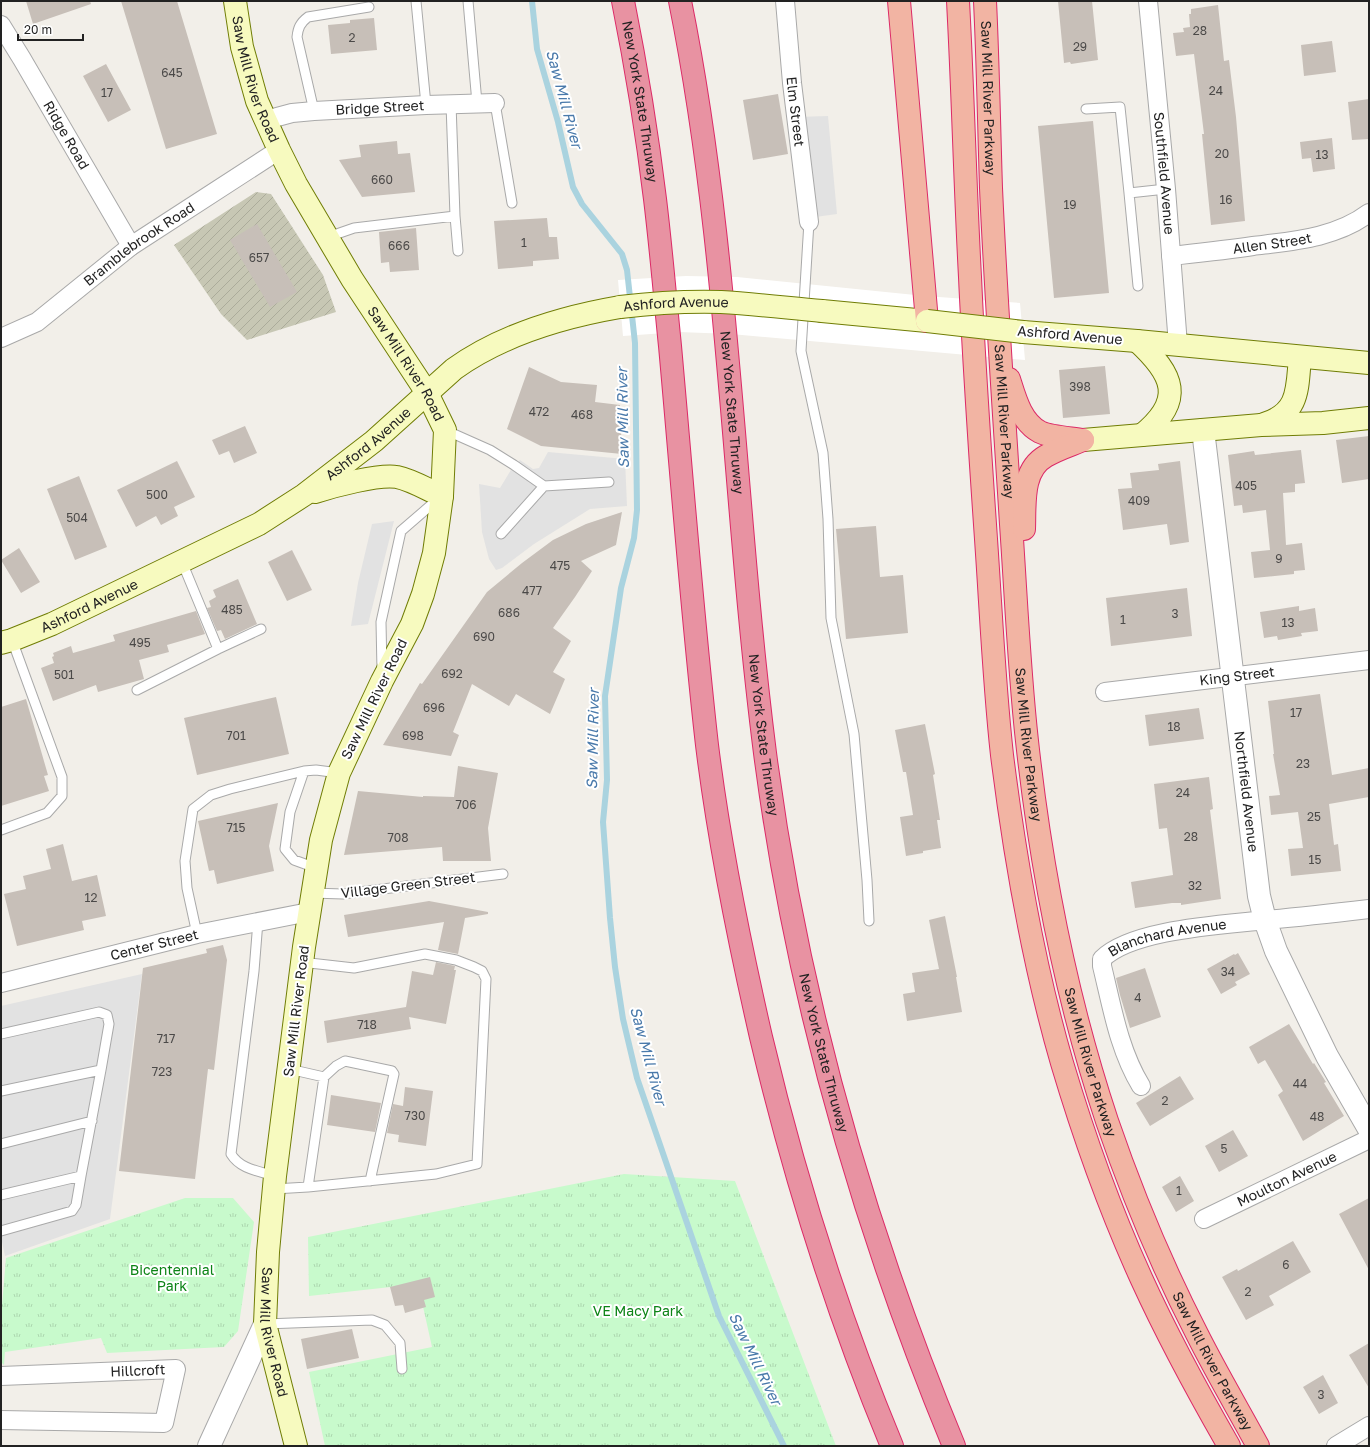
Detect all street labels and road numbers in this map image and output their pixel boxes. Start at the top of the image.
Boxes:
street label: Saw Mill River Road [229,14,283,145]
street label: New York State Thruway [619,19,662,184]
street label: Saw Mill River Parkway [978,20,1000,176]
street label: Elm Street [783,76,809,147]
street label: Bridge Street [335,96,425,118]
street label: Ridge Road [40,97,93,172]
street label: Southfield Avenue [1151,111,1178,235]
street label: Bramblebrook Road [80,198,197,289]
street label: Allen Street [1232,229,1313,257]
street label: Ashford Avenue [622,293,729,315]
street label: Saw Mill River Road [364,303,448,424]
street label: Ashford Avenue [1017,321,1123,348]
street label: New York State Thruway [717,330,748,495]
street label: Saw Mill River Parkway [992,344,1018,499]
street label: Ashford Avenue [322,403,414,483]
street label: Ashford Avenue [38,575,140,636]
street label: Saw Mill River Road [337,636,410,762]
street label: New York State Thruway [746,653,783,817]
street label: King Street [1198,663,1276,688]
street label: Saw Mill River Parkway [1012,667,1046,823]
street label: Northfield Avenue [1231,730,1263,853]
street label: Village Green Street [340,868,476,901]
street label: Blanchard Avenue [1105,915,1227,960]
street label: Center Street [108,925,200,963]
street label: Saw Mill River Road [279,944,312,1078]
street label: New York State Thruway [796,972,853,1135]
street label: Saw Mill River Parkway [1061,985,1121,1139]
street label: Moulton Avenue [1234,1147,1339,1210]
street label: Saw Mill River Road [257,1267,292,1399]
street label: Saw Mill River Parkway [1169,1289,1257,1434]
street label: Hillcroft [110,1360,166,1380]

